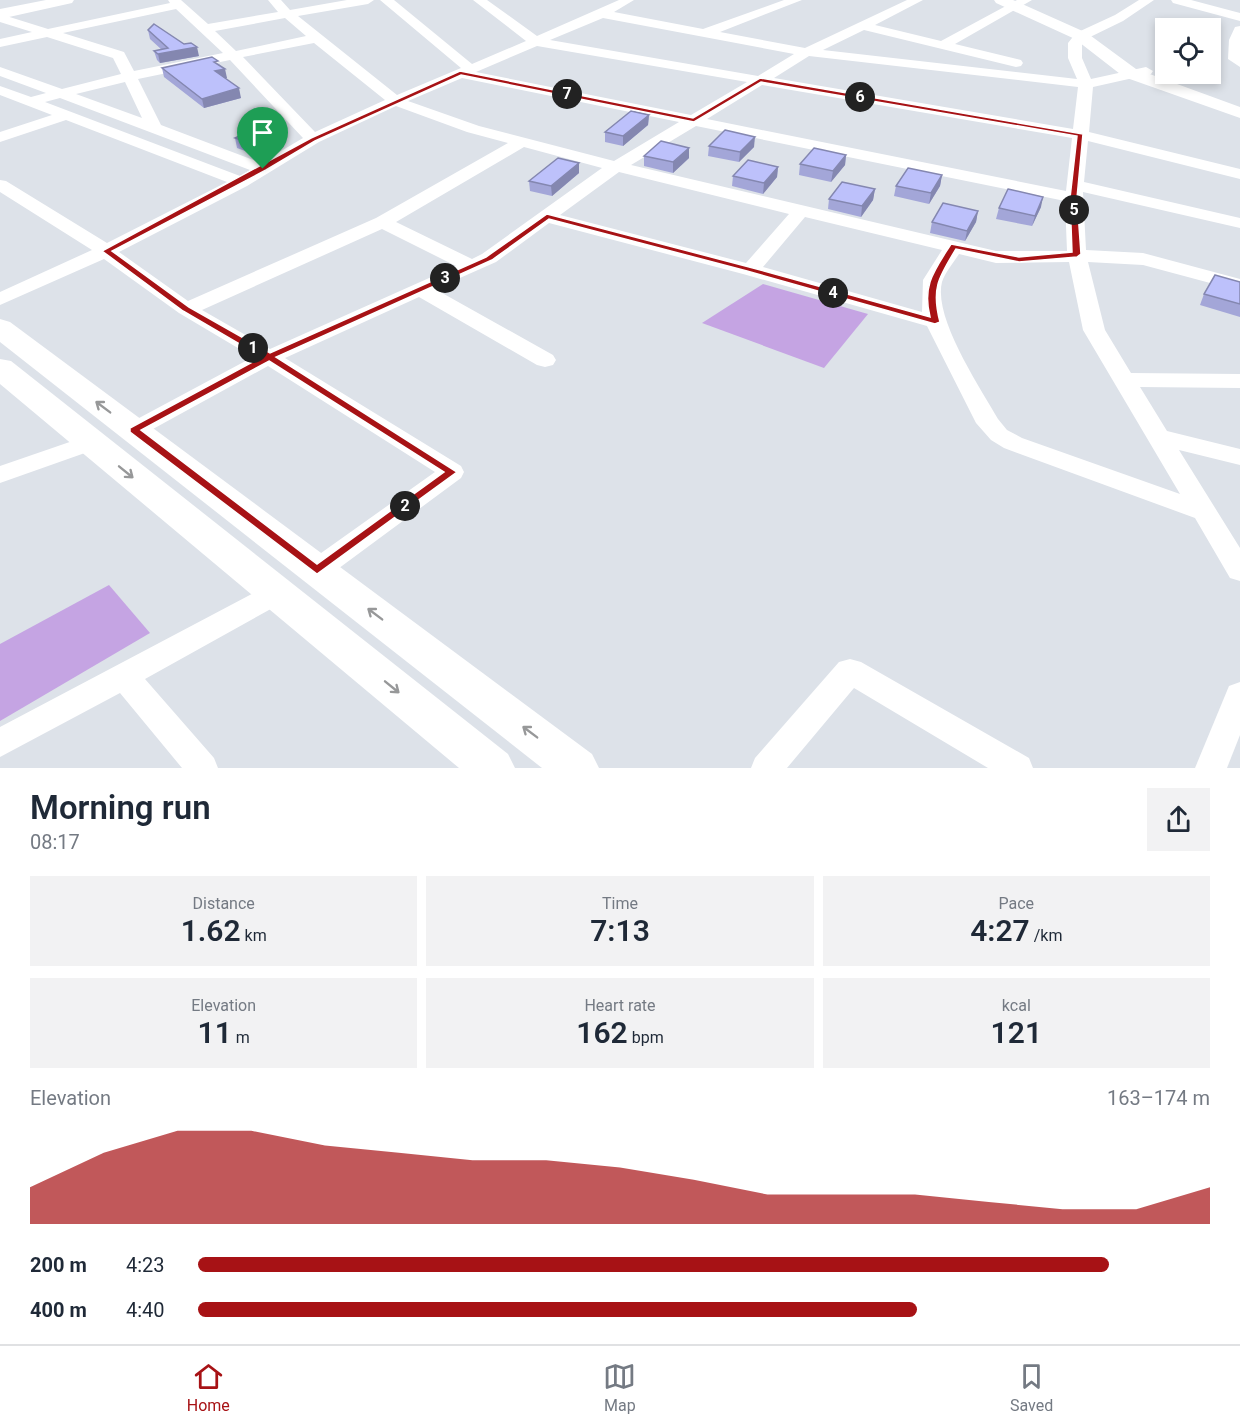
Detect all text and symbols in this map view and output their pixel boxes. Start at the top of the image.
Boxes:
map controls [1155,18,1221,84]
button: locate [1155,18,1221,84]
pin: 7 [552,79,582,109]
pin: 6 [845,82,875,112]
text: 7 [562,84,572,103]
text: 6 [855,87,865,106]
pin [237,107,288,169]
icon: arrive [246,116,279,149]
pin: 5 [1059,195,1089,225]
text: 5 [1069,200,1079,219]
pin: 3 [430,263,460,293]
text: 3 [440,268,450,287]
pin: 4 [818,278,848,308]
text: 4 [828,283,838,302]
pin: 1 [238,333,268,363]
text: 1 [248,338,258,357]
one-way arrow [95,400,111,413]
one-way arrow [118,465,134,478]
pin: 2 [390,491,420,521]
text: 2 [400,496,410,515]
one-way arrow [367,608,383,621]
one-way arrow [384,680,400,693]
one-way arrow [522,726,538,739]
text: Morning run [30,788,211,827]
button: share [1147,788,1210,851]
text: 08:17 [30,830,80,854]
text: Distance [193,894,255,913]
text: Time [602,894,638,913]
text: Pace [999,894,1034,913]
text: 1.62 [181,913,241,948]
text: 7:13 [590,913,650,948]
text: 4:27 [970,913,1030,948]
text: km [241,926,267,945]
text: /km [1030,926,1062,945]
text: Elevation [191,996,256,1015]
text: Heart rate [584,996,656,1015]
text: kcal [1002,996,1031,1015]
text: 11 [198,1015,232,1050]
text: 162 [576,1015,628,1050]
text: 121 [991,1015,1042,1050]
text: m [232,1028,250,1047]
text: bpm [628,1028,664,1047]
text: Elevation [30,1086,111,1110]
text: 163–174 m [1107,1086,1210,1110]
text: 200 m [30,1253,87,1277]
text: 4:23 [126,1253,165,1277]
text: 400 m [30,1298,87,1322]
text: 4:40 [126,1298,165,1322]
tab: Home [187,1360,230,1415]
tab: Map [603,1360,636,1415]
tab: Saved [1010,1360,1053,1415]

